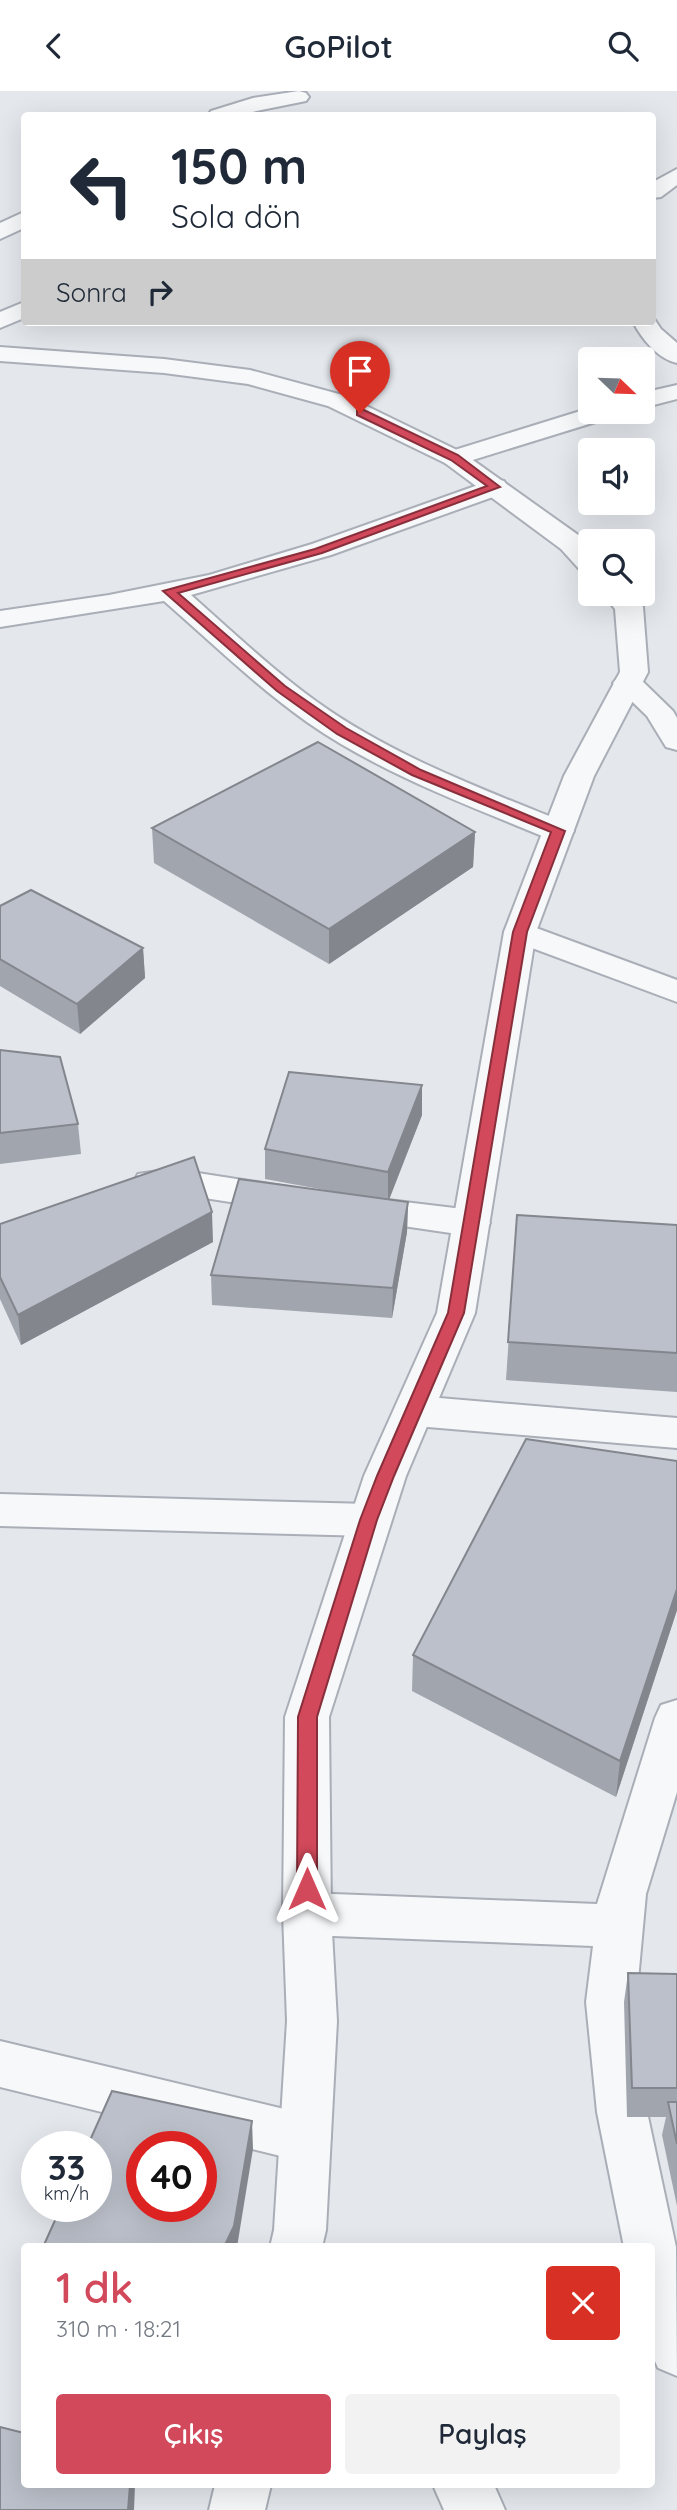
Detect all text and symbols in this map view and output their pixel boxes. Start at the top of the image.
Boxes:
text: GoPilot [284,26,393,66]
icon: back [35,27,73,65]
icon: search [604,27,642,65]
text: 150 m [171,135,307,196]
icon: left [56,140,147,231]
text: Sola dön [171,196,301,236]
icon: right [141,273,179,311]
text: Sonra [56,276,127,309]
pin [330,341,390,413]
north arrow [578,347,654,423]
map controls [578,347,655,606]
icon: arrive [341,352,379,390]
button: sound [578,438,655,515]
button: search [578,529,655,606]
position arrow [270,1852,344,1926]
speed limit sign: 40 [126,2131,217,2222]
text: 33 [48,2145,85,2189]
text: km/h [44,2182,89,2205]
text: 1 dk [56,2261,133,2314]
button: close [546,2266,620,2340]
text: 310 m · 18:21 [56,2314,181,2343]
button: Çıkış [56,2394,331,2474]
button: Paylaş [345,2394,620,2474]

